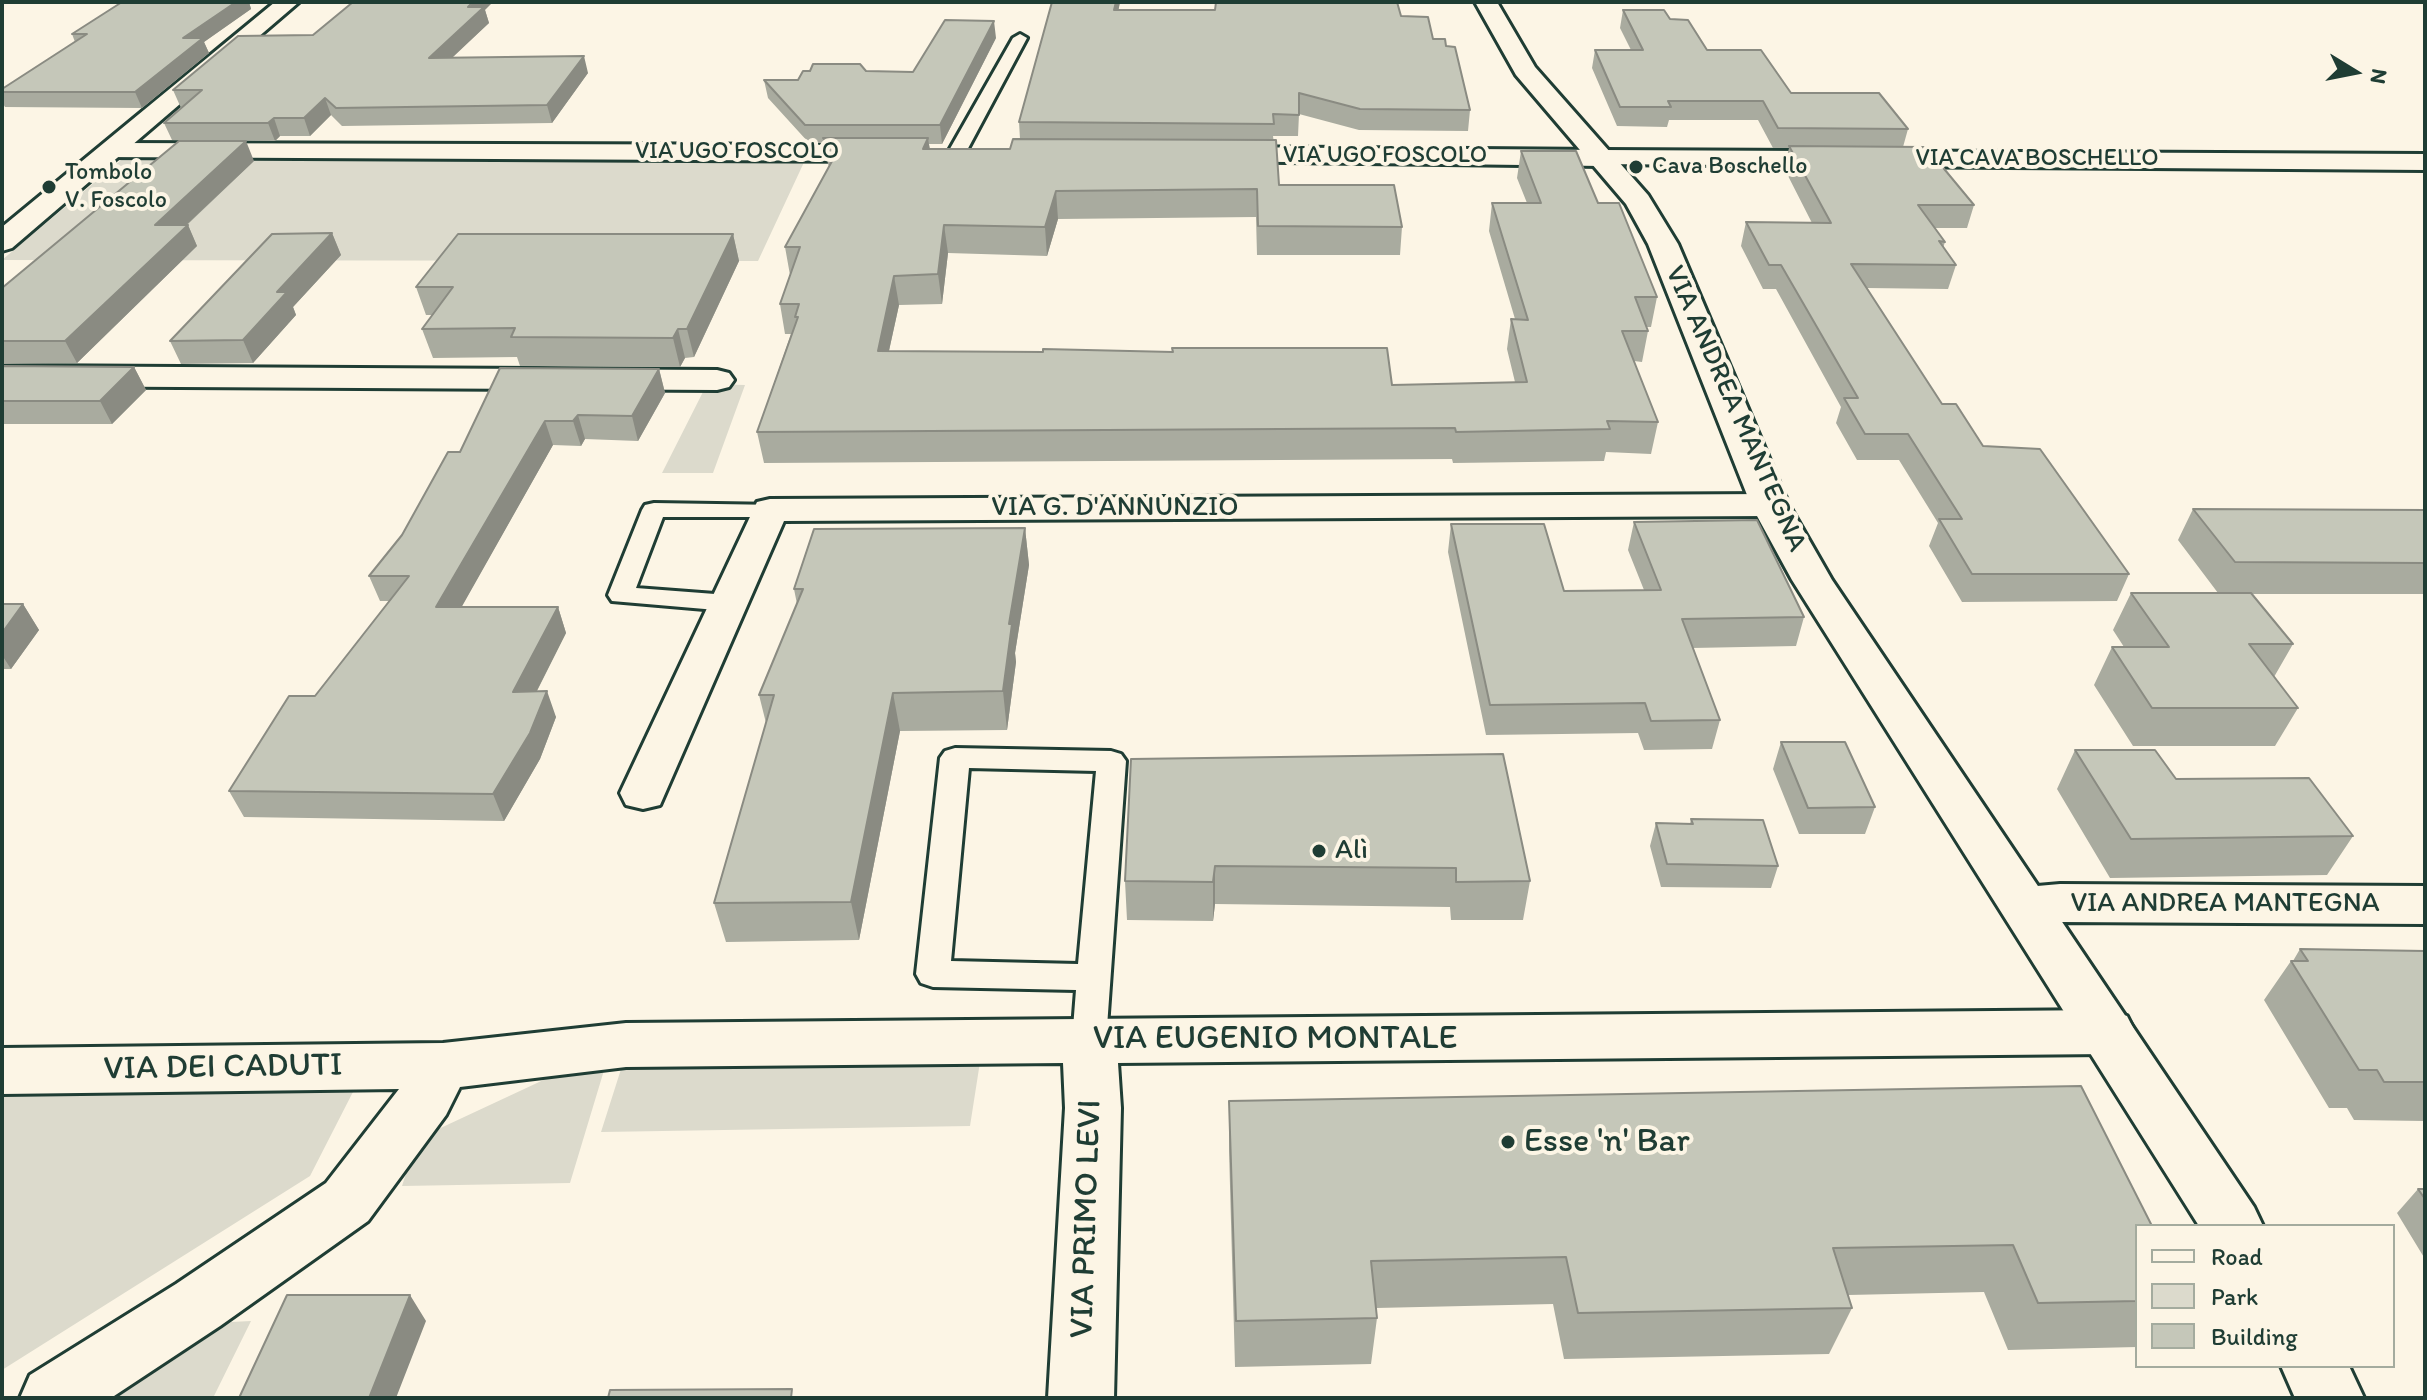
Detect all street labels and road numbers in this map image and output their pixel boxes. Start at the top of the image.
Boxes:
street label: VIA UGO FOSCOLO [635,138,839,166]
street label: VIA UGO FOSCOLO [1283,142,1487,170]
street label: VIA CAVA BOSCHELLO [1916,145,2158,173]
street label: VIA ANDREA MANTEGNA [1657,261,1813,557]
street label: VIA G. D'ANNUNZIO [991,491,1239,525]
street label: VIA ANDREA MANTEGNA [2070,887,2380,921]
street label: VIA EUGENIO MONTALE [1093,1019,1457,1059]
street label: VIA DEI CADUTI [103,1046,343,1090]
street label: VIA PRIMO LEVI [1062,1099,1112,1339]

